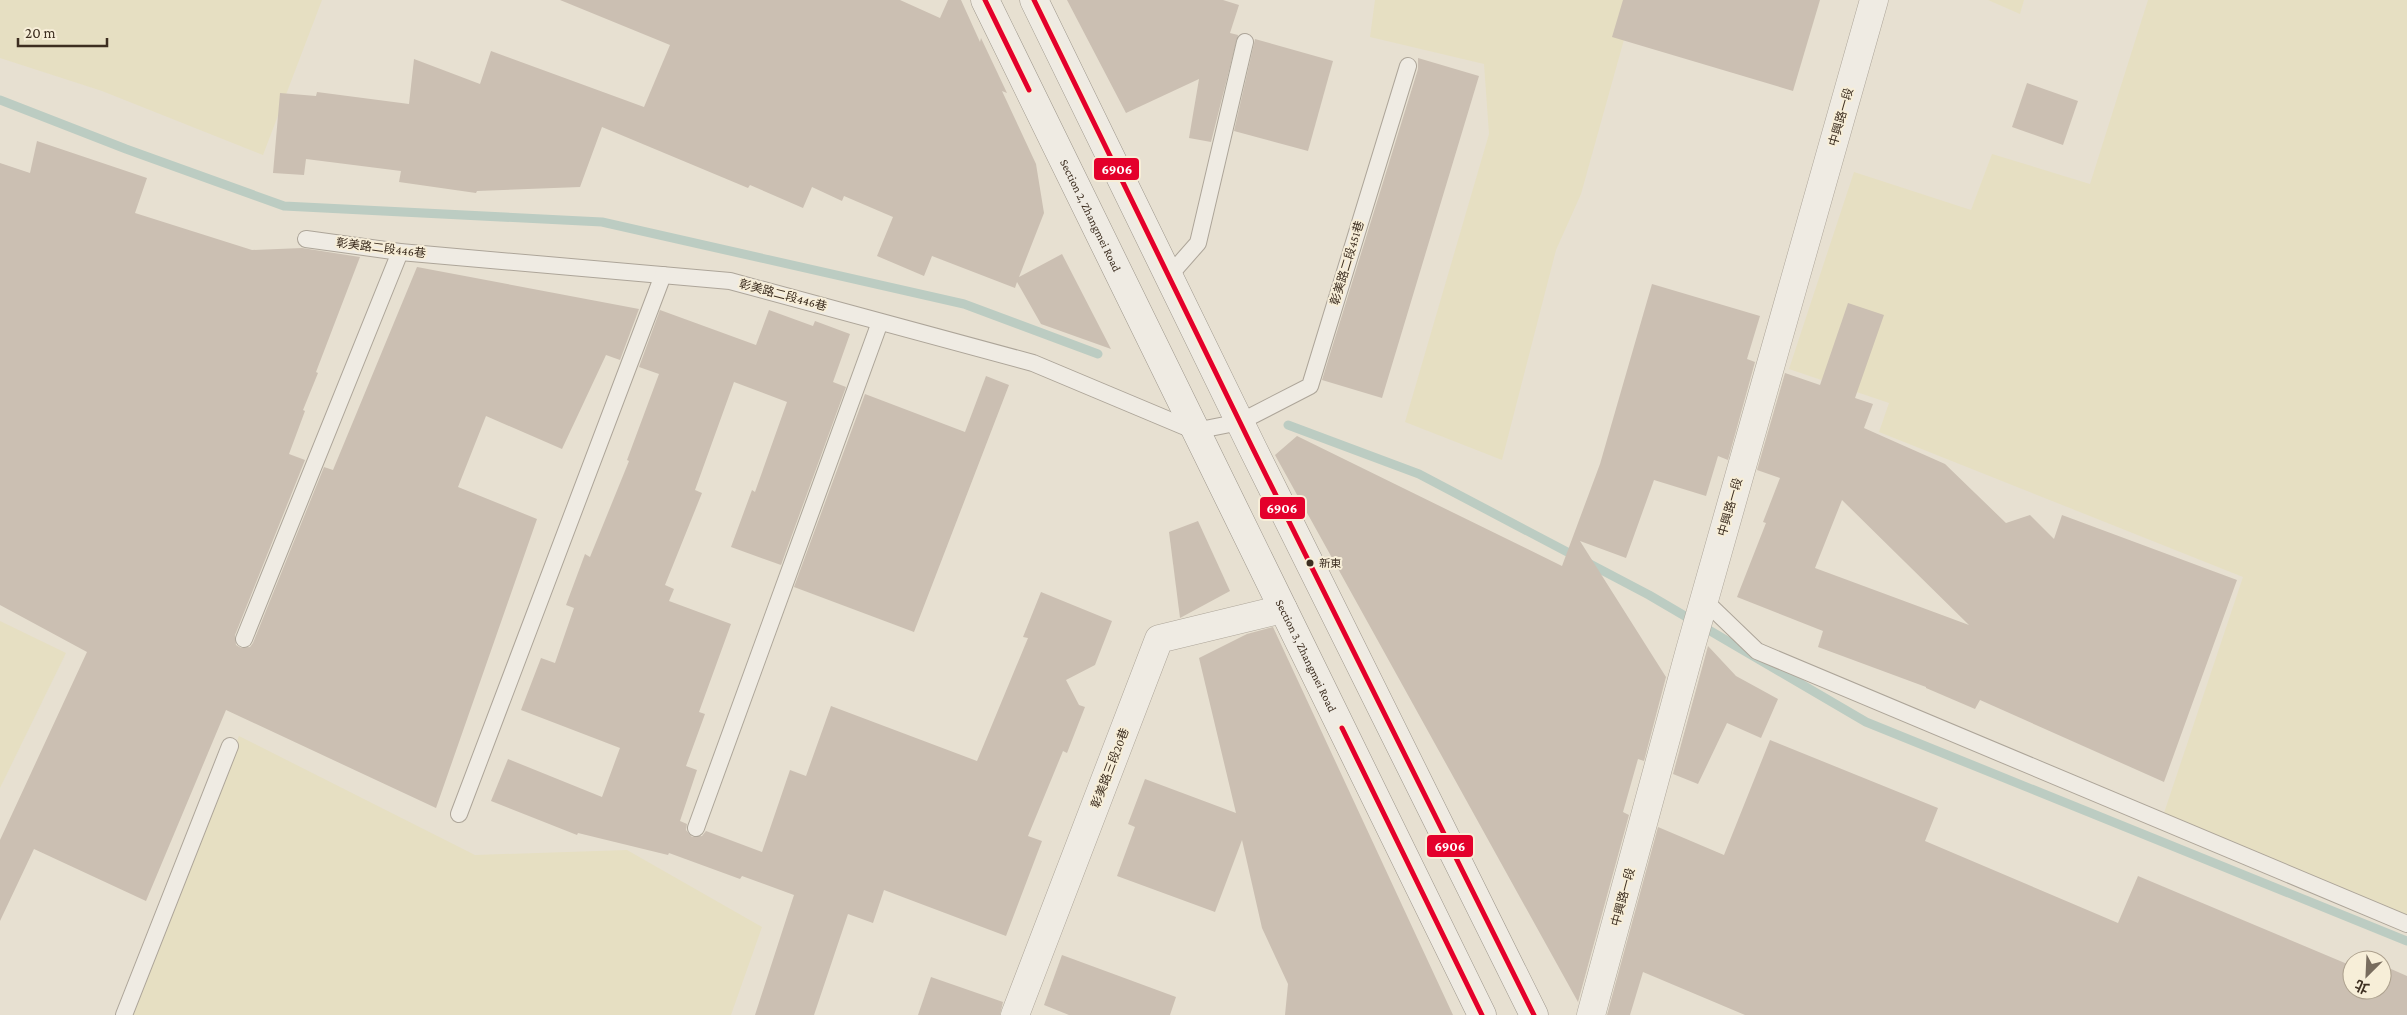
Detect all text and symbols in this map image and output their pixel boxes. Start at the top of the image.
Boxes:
scale bar [18,15,106,47]
text: 20 m [25,25,56,41]
street label: 中興路一段 [1826,86,1856,148]
street label: Section 2, Zhangmei Road [1057,157,1124,275]
line badge: 6906 [1093,157,1140,181]
text: 6906 [1101,161,1133,177]
street label: 彰美路二段451巷 [1327,219,1367,307]
street label: 彰美路二段446巷 [335,236,427,260]
street label: 彰美路二段446巷 [738,277,828,313]
street label: 中興路一段 [1715,476,1745,538]
line badge: 6906 [1259,496,1306,520]
text: 6906 [1266,500,1298,516]
place label: 新東 [1319,557,1341,569]
marker: 新東 [1305,558,1315,568]
street label: Section 3, Zhangmei Road [1273,597,1340,715]
street label: 彰美路三段20巷 [1088,726,1132,810]
line badge: 6906 [1426,834,1474,858]
text: 6906 [1434,838,1466,854]
street label: 中興路一段 [1608,866,1638,928]
north arrow [2342,950,2392,1000]
text: 北 [2352,977,2371,997]

